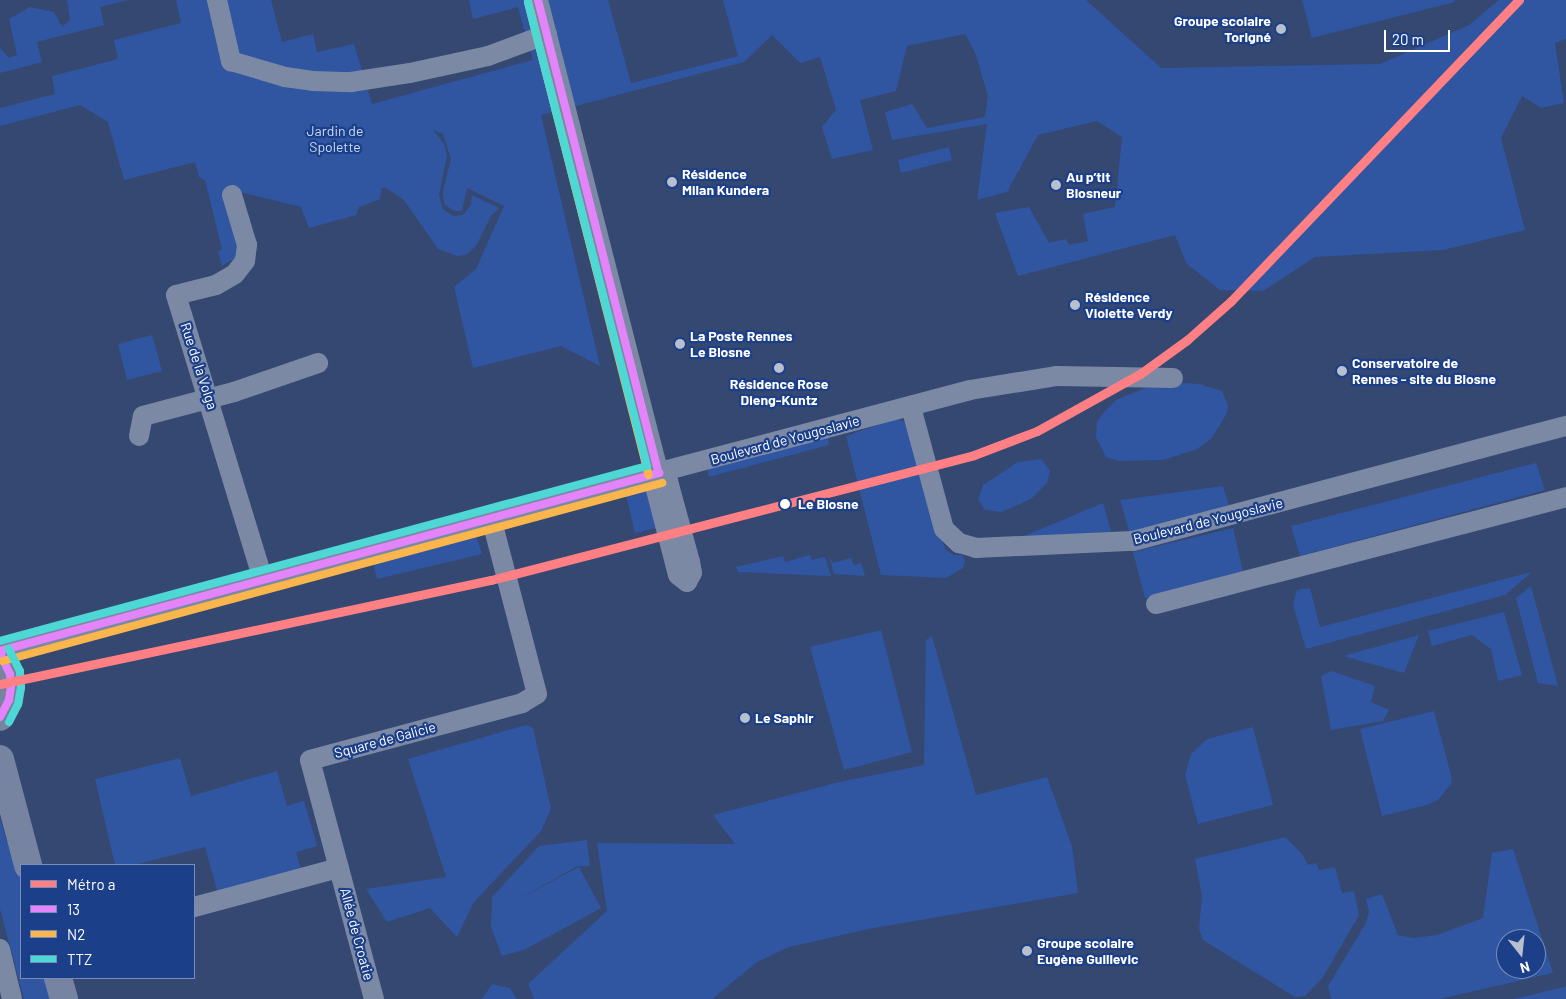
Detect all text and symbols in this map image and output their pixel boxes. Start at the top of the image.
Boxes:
place label: Groupe scolaire Torigné [1174,13,1271,46]
scale bar [1386,20,1452,52]
marker: Groupe scolaire Torigné [1275,23,1287,35]
text: 20 m [1392,30,1424,48]
park label: Jardin de Spolette [307,123,363,156]
place label: Résidence Milan Kundera [682,166,769,198]
place label: Au p’tit Blosneur [1066,169,1121,202]
marker: Résidence Milan Kundera [666,176,678,188]
marker: Au p’tit Blosneur [1050,179,1062,191]
place label: Résidence Violette Verdy [1085,289,1173,322]
marker: Résidence Violette Verdy [1069,299,1081,311]
street label: Rue de la Volga [177,320,221,412]
place label: La Poste Rennes Le Blosne [690,328,793,361]
marker: La Poste Rennes Le Blosne [674,338,686,350]
place label: Conservatoire de Rennes - site du Blosne [1352,355,1496,388]
marker: Résidence Rose Dieng-Kuntz [773,362,785,374]
marker: Conservatoire de Rennes - site du Blosne [1336,365,1348,377]
place label: Résidence Rose Dieng-Kuntz [730,376,828,408]
street label: Boulevard de Yougoslavie [709,412,861,468]
street label: Boulevard de Yougoslavie [1132,494,1284,548]
marker: Le Blosne [776,495,794,513]
place label: Le Blosne [798,496,859,512]
place label: Le Saphir [755,710,814,726]
marker: Le Saphir [739,712,751,724]
street label: Square de Galicie [332,718,438,762]
legend [20,864,195,979]
text: Métro a [67,875,115,893]
street label: Allée de Croatie [337,886,377,982]
text: 13 [67,900,80,918]
text: N2 [67,925,85,943]
north arrow [1496,929,1546,979]
place label: Groupe scolaire Eugène Guillevic [1037,935,1138,968]
marker: Groupe scolaire Eugène Guillevic [1021,945,1033,957]
text: TTZ [67,950,92,968]
text: N [1518,958,1532,977]

